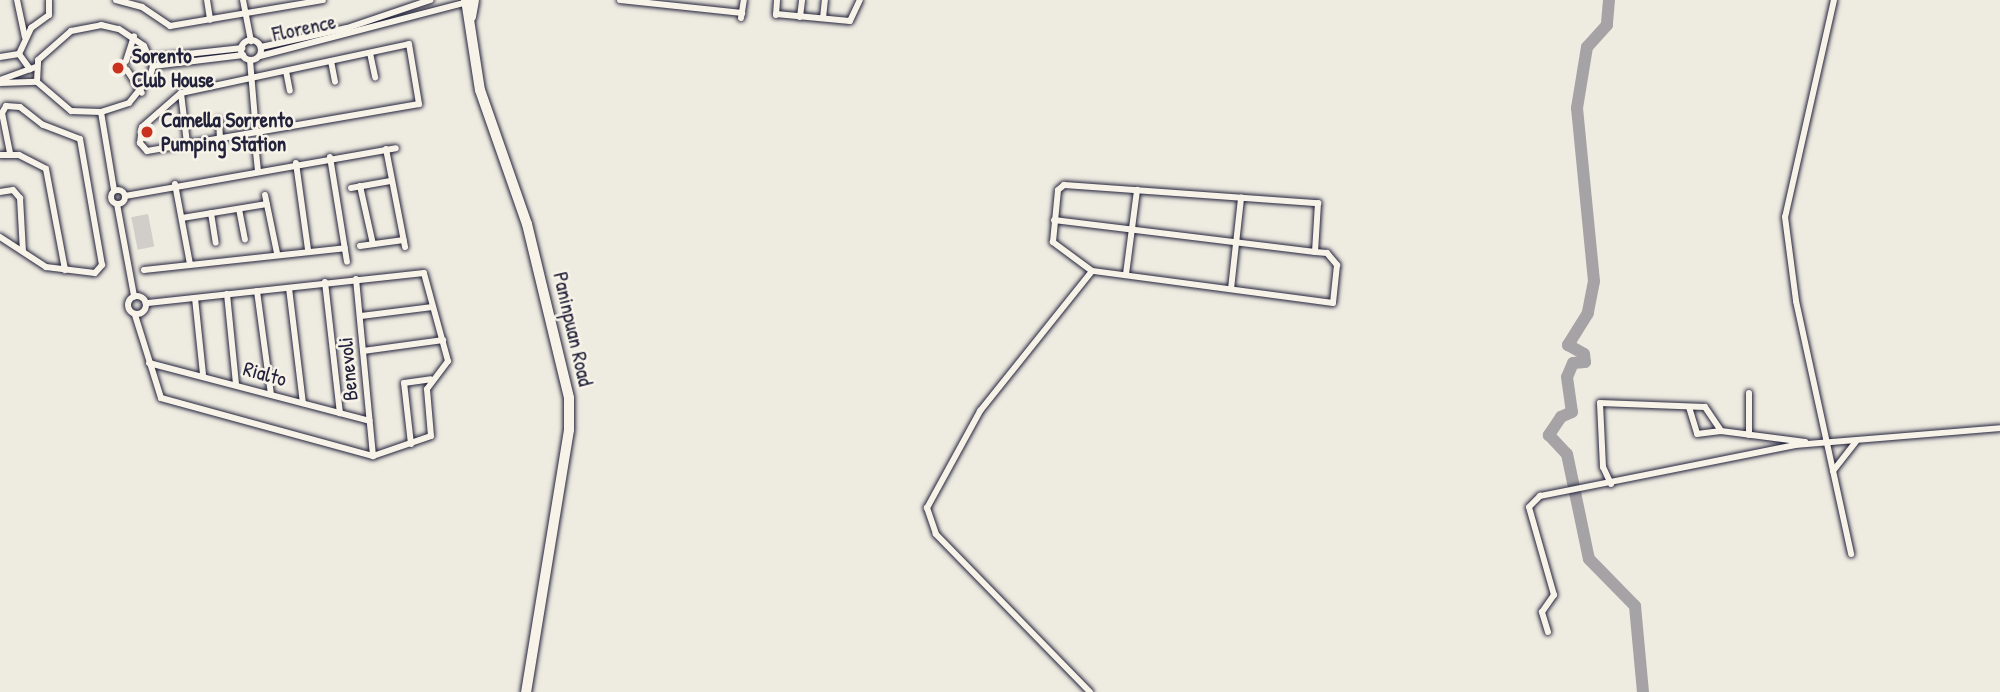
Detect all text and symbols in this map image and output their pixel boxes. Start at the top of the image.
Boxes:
street label: Florence [270,9,338,47]
place label: Sorento Club House [132,43,214,93]
marker: Sorento Club House [110,60,126,76]
place label: Camella Sorrento Pumping Station [161,107,293,157]
marker: Camella Sorrento Pumping Station [139,124,155,140]
street label: Paninpuan Road [548,269,598,389]
street label: Benevoli [333,336,363,402]
street label: Rialto [241,356,289,392]

